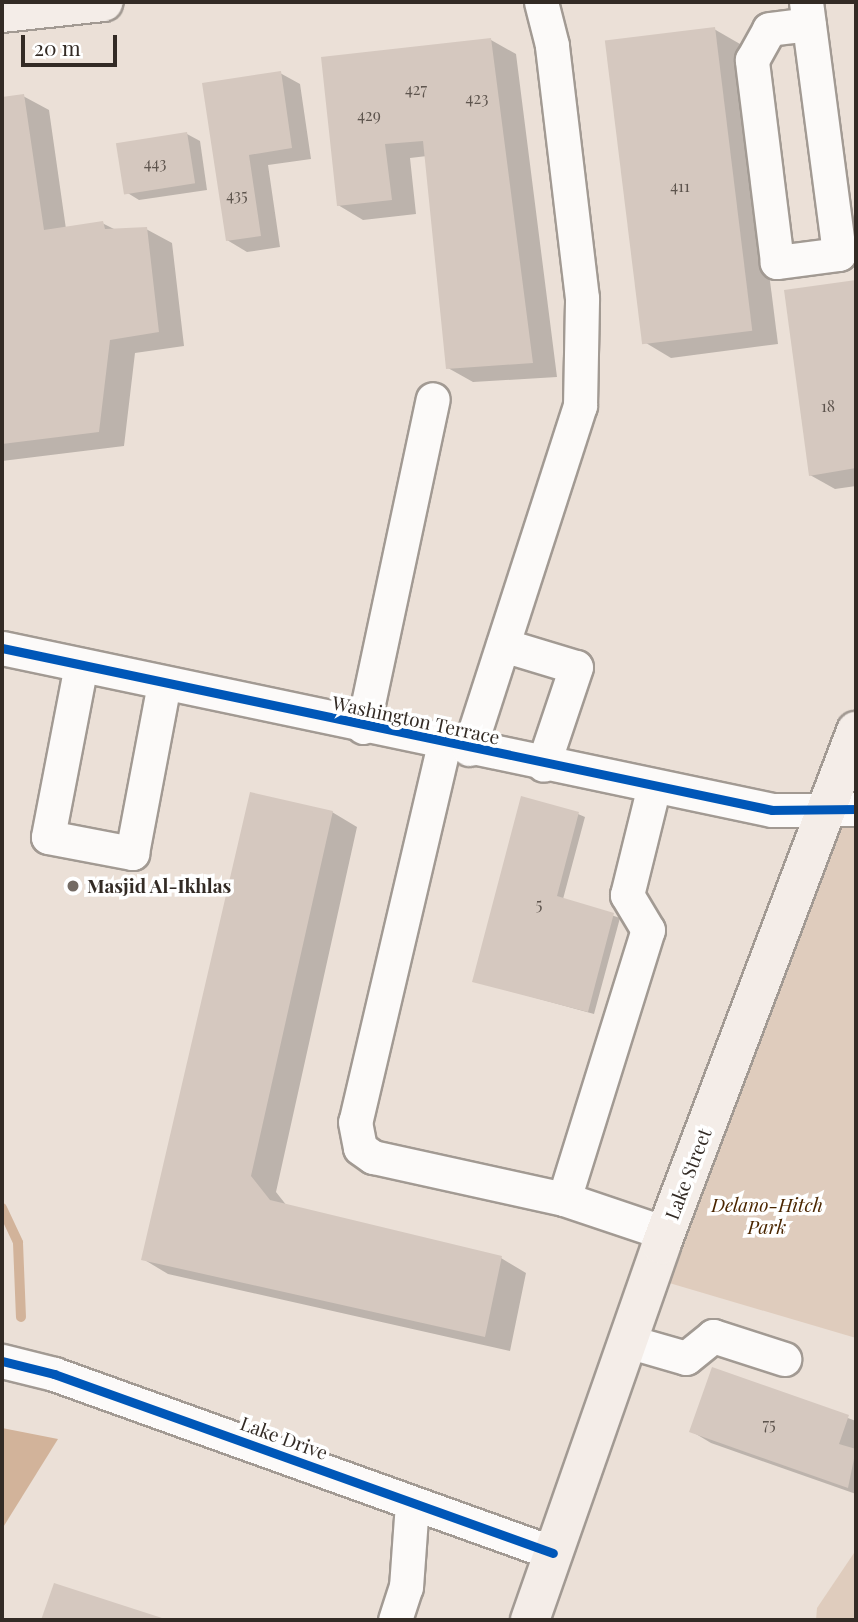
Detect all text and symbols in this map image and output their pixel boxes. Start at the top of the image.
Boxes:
scale bar [24,21,121,65]
text: 20 m [34,33,81,61]
house number: 427 [405,79,427,99]
house number: 423 [466,88,488,108]
house number: 429 [357,105,381,125]
house number: 443 [144,153,166,173]
house number: 411 [670,176,690,196]
house number: 435 [226,185,248,205]
house number: 18 [821,396,835,416]
street label: Washington Terrace [330,691,502,749]
place label: Masjid Al-Ikhlas [87,875,232,897]
marker: Masjid Al-Ikhlas [65,878,81,894]
house number: 5 [536,894,542,914]
street label: Lake Street [660,1125,716,1223]
park label: Delano-Hitch Park [711,1194,823,1238]
street label: Lake Drive [237,1412,331,1464]
house number: 75 [762,1414,776,1434]

